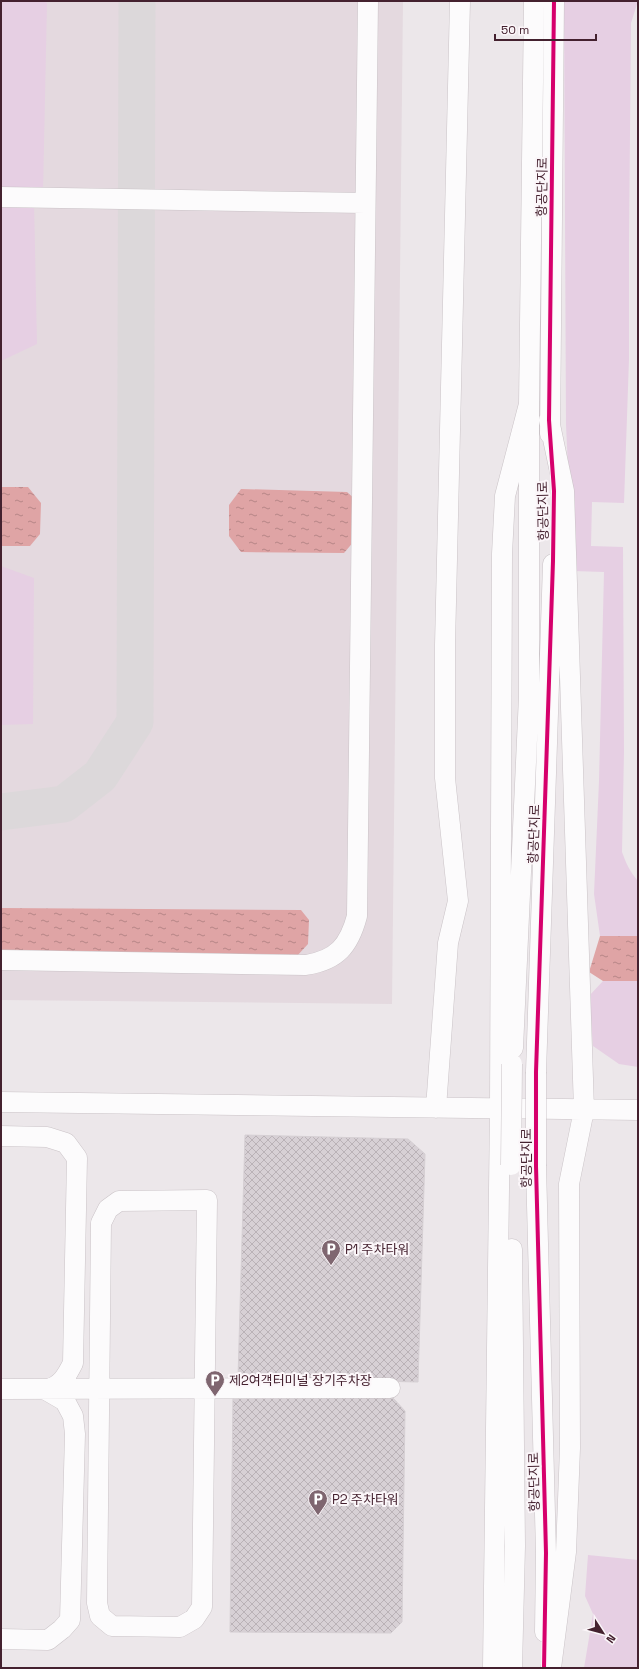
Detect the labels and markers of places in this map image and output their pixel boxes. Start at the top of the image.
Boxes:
parking icon: P1 주차타워 [320,1238,342,1266]
place label: P1 주차타워 [345,1241,409,1258]
parking icon: 제2여객터미널 장기주차장 [204,1369,226,1397]
place label: 제2여객터미널 장기주차장 [229,1372,372,1389]
parking icon: P2 주차타워 [307,1488,329,1516]
place label: P2 주차타워 [332,1491,399,1508]

